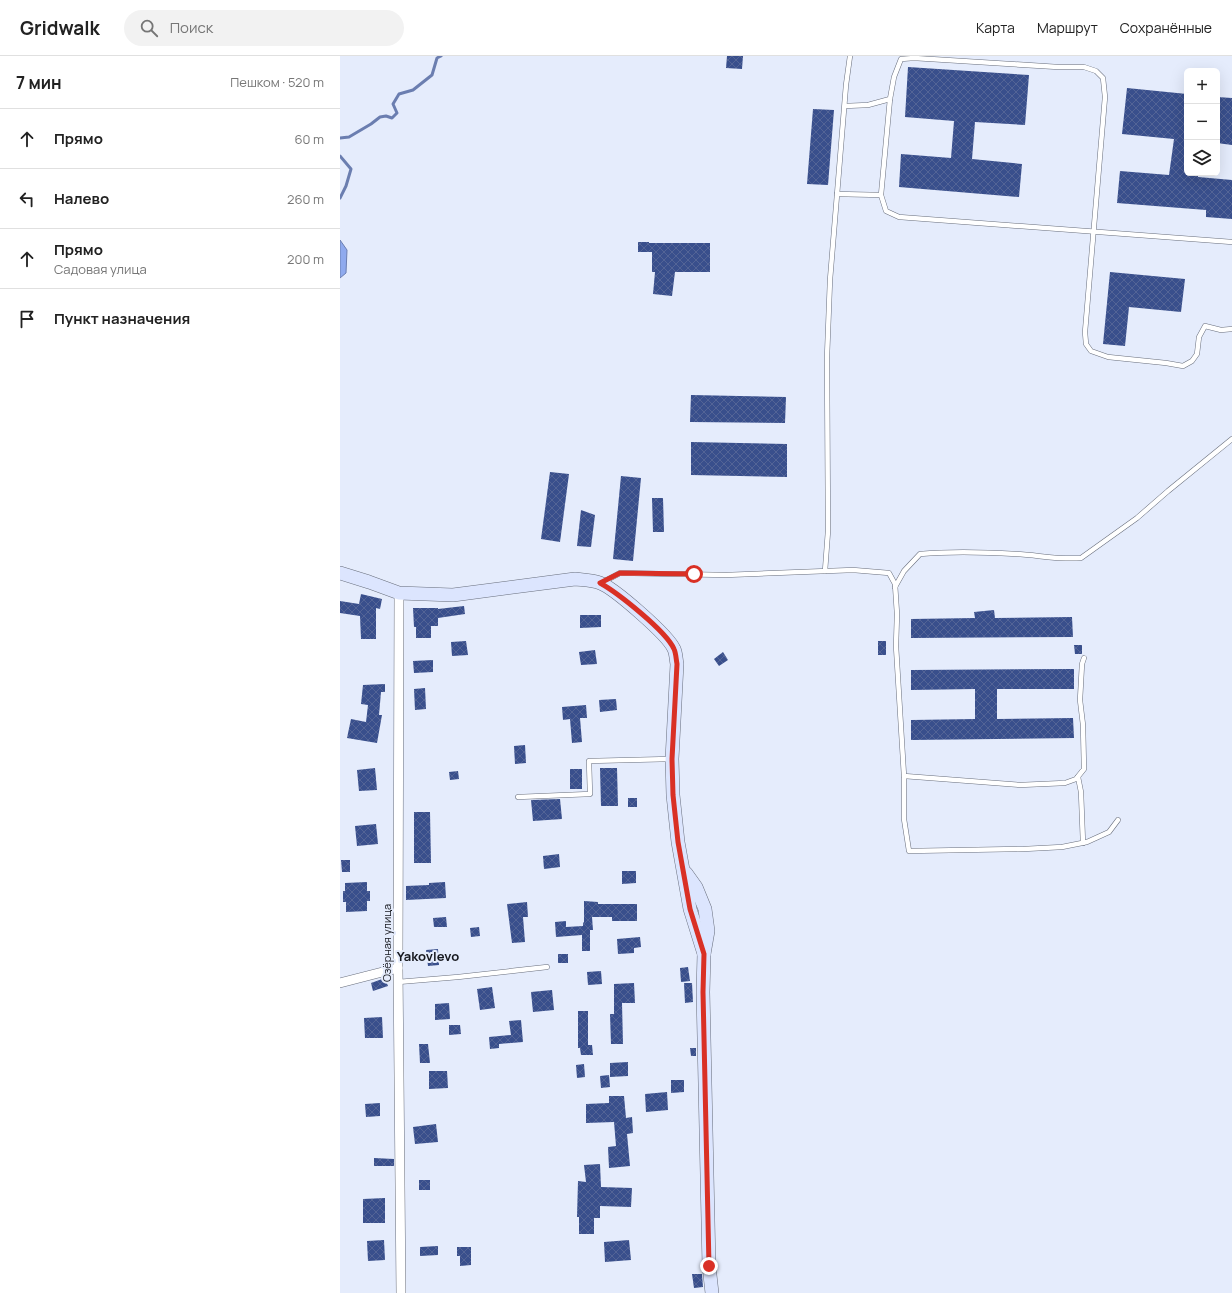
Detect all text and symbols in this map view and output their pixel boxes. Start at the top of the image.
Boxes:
search box [124,10,404,46]
text: Gridwalk [20,15,100,41]
icon: search [138,17,160,39]
text: Поиск [170,17,213,38]
text: Карта [976,18,1015,37]
text: Маршрут [1037,18,1098,37]
text: Сохранённые [1120,18,1212,37]
map controls [1184,68,1220,176]
button: + [1184,68,1220,104]
text: 7 мин [16,71,62,94]
text: Пешком · 520 m [230,73,324,91]
button: − [1184,104,1220,140]
icon: ahead [16,128,38,150]
text: Прямо [54,128,103,149]
text: 60 m [294,130,324,148]
button: layers [1184,140,1220,176]
icon: left [16,188,38,210]
text: Налево [54,188,109,209]
text: 260 m [287,190,324,208]
text: Прямо [54,239,103,260]
icon: ahead [16,248,38,270]
text: 200 m [287,250,324,268]
text: Садовая улица [54,260,147,278]
icon: arrive [16,308,38,330]
text: Пункт назначения [54,308,190,329]
route start [685,565,703,583]
street label: Озёрная улица [379,904,394,982]
district label: Yakovlevo [397,947,459,965]
route end [700,1257,718,1275]

